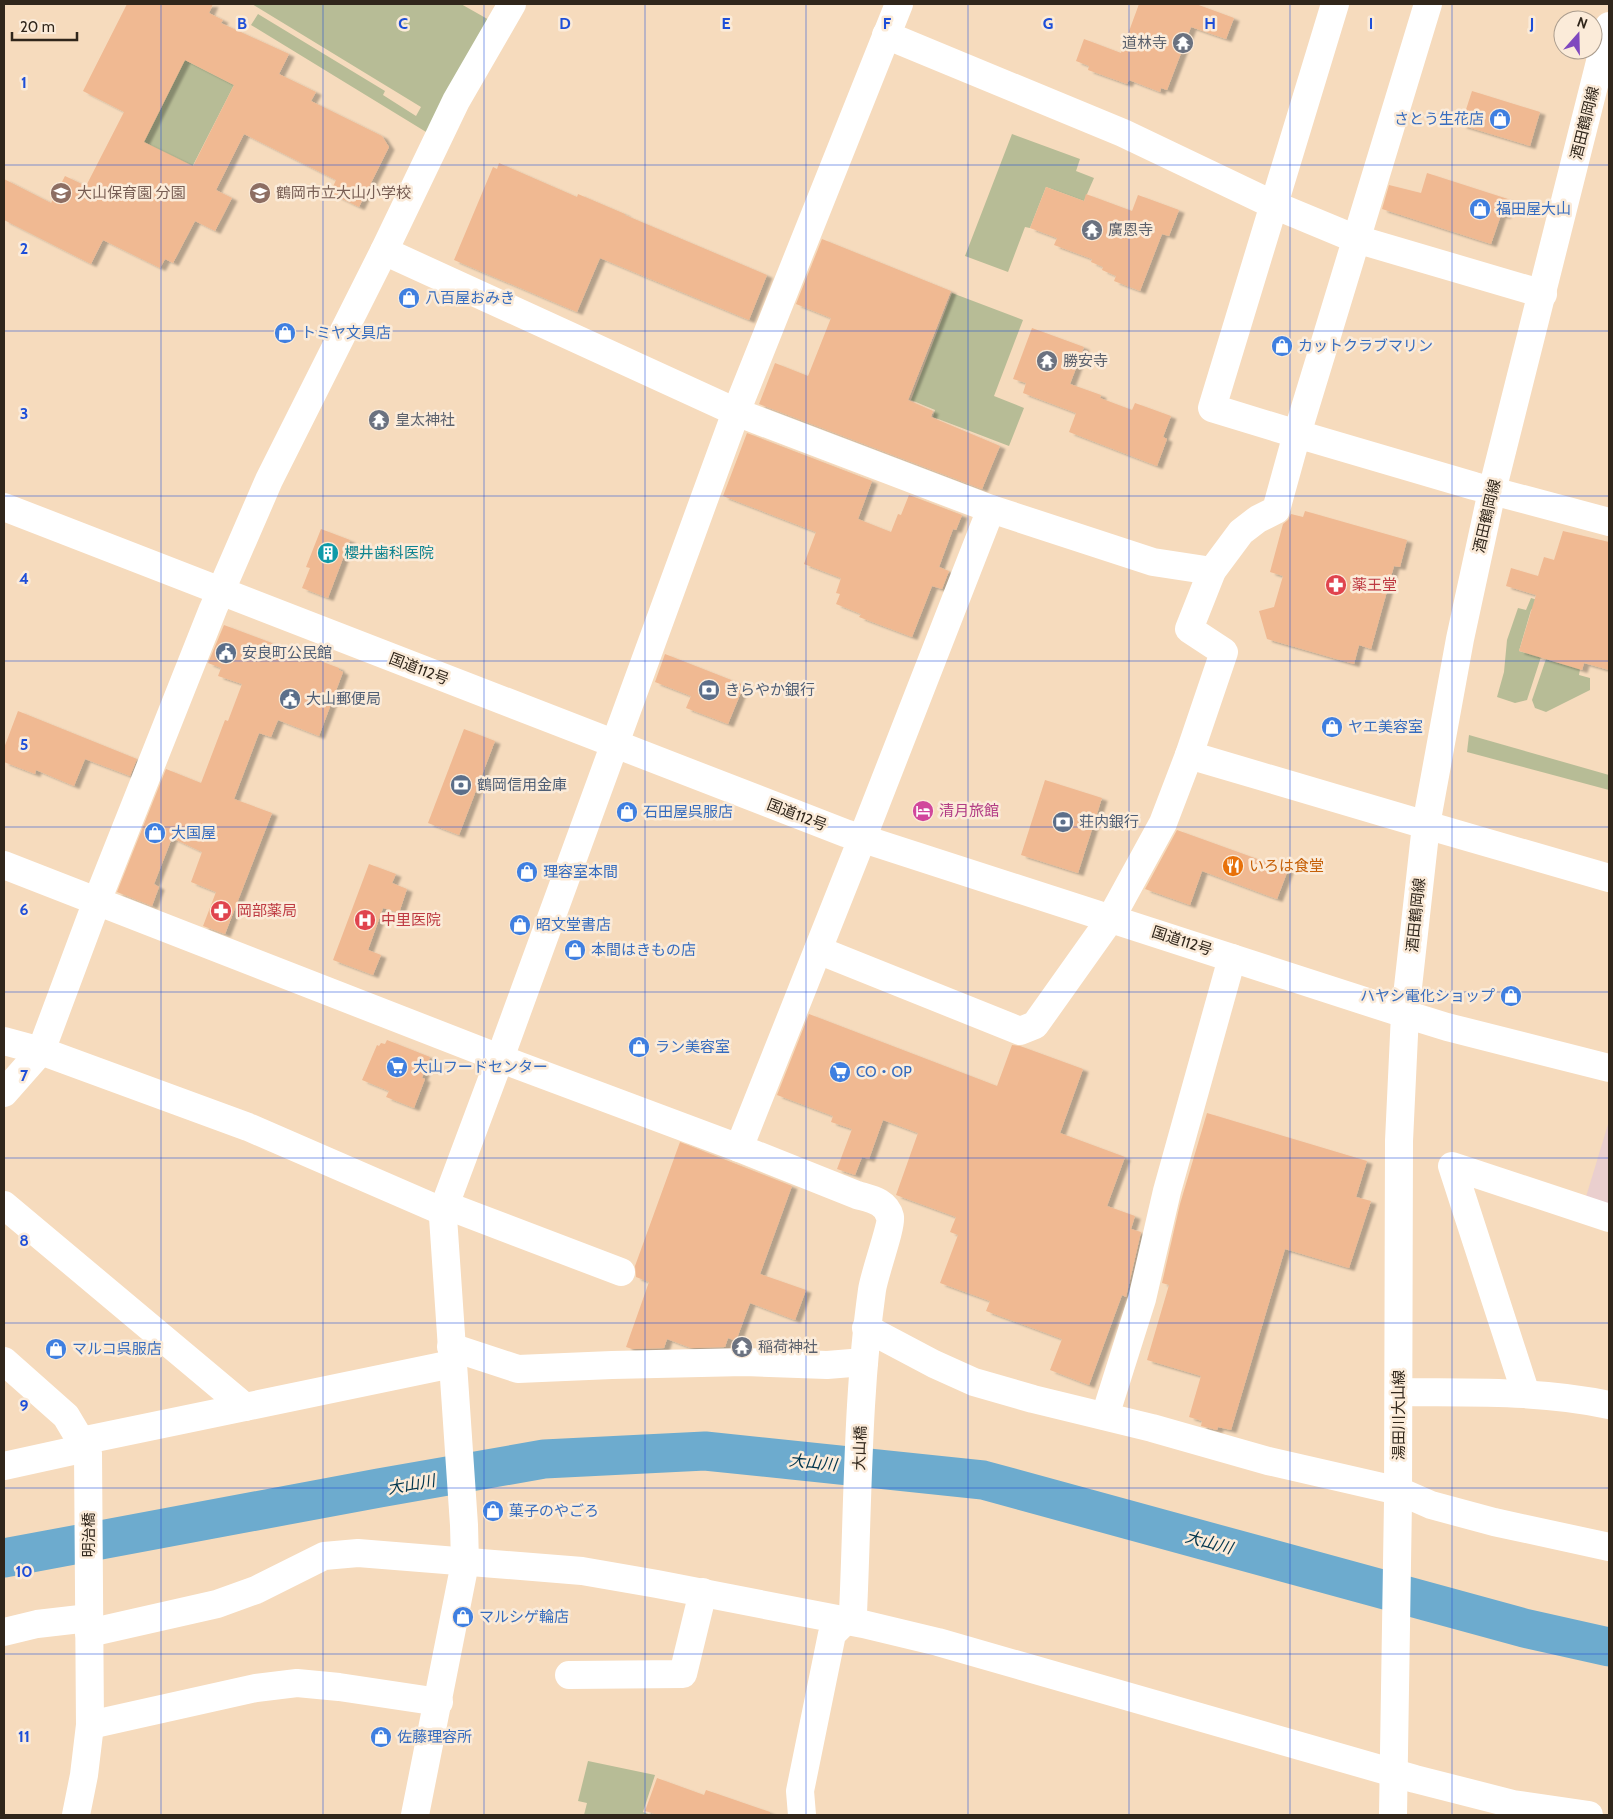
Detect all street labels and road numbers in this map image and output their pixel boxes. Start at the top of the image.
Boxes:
street label: 酒田鶴岡線 [1567,84,1603,162]
street label: 酒田鶴岡線 [1470,477,1504,555]
street label: 国道112号 [387,649,451,689]
street label: 国道112号 [765,795,829,835]
street label: 酒田鶴岡線 [1403,877,1429,953]
street label: 国道112号 [1149,923,1215,959]
street label: 湯田川大山線 [1390,1370,1408,1460]
street label: 大山橋 [850,1425,870,1471]
street label: 明治橋 [80,1512,98,1558]

